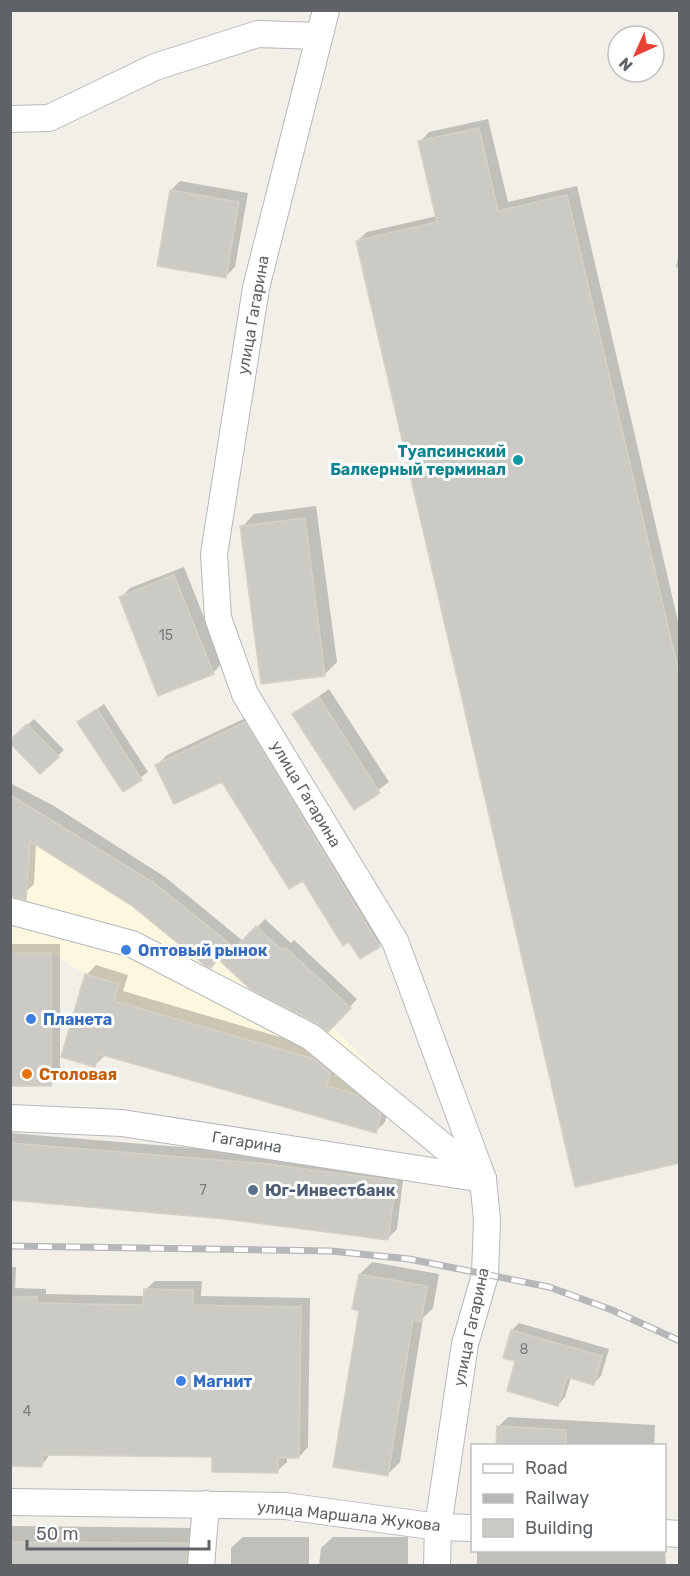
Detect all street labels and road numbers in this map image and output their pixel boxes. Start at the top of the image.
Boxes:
street label: улица Гагарина [233,254,273,376]
street label: улица Гагарина [267,737,345,851]
street label: Гагарина [211,1127,283,1157]
street label: улица Гагарина [449,1266,493,1388]
street label: улица Маршала Жукова [256,1497,442,1535]

